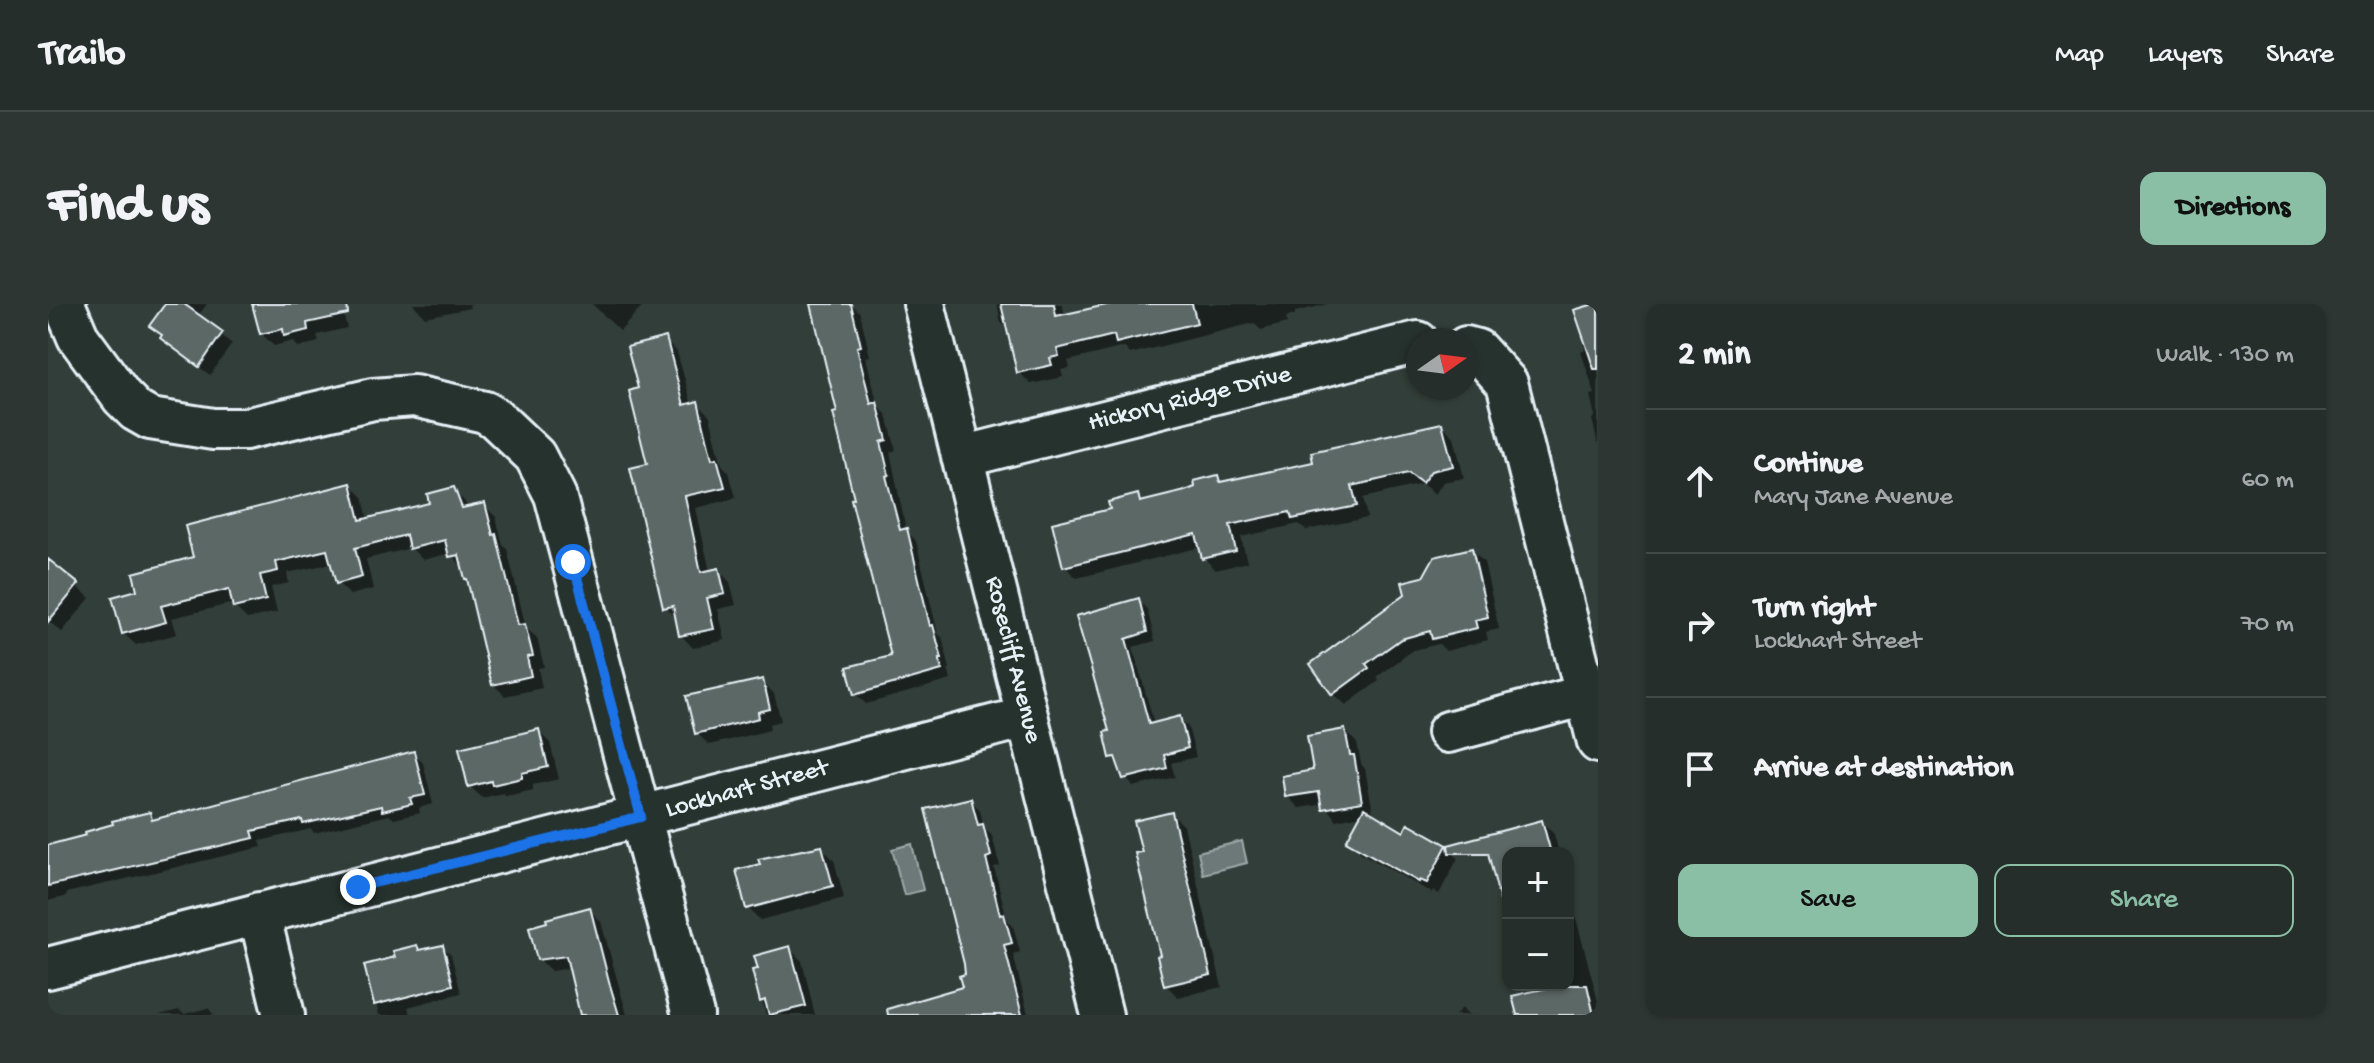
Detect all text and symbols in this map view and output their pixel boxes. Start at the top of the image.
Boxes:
text: Trailo [40,33,126,77]
text: Map [2055,39,2104,72]
text: Layers [2148,39,2222,72]
text: Share [2266,39,2334,72]
button: Directions [2140,172,2326,245]
text: Find us [48,175,208,241]
north arrow [1406,328,1478,400]
text: 2 min [1678,336,1750,376]
text: Walk · 130 m [2156,341,2294,372]
street label: Hickory Ridge Drive [1085,360,1295,440]
text: Continue [1754,448,1863,483]
icon: ahead [1678,459,1722,503]
text: 60 m [2241,466,2294,497]
text: Mary Jane Avenue [1754,483,1953,514]
route start [555,544,591,580]
street label: Rosecliff Avenue [976,573,1048,747]
text: Turn right [1754,592,1874,627]
icon: right [1678,603,1722,647]
text: 70 m [2241,610,2294,641]
text: Lockhart Street [1754,627,1921,658]
icon: arrive [1678,747,1722,791]
text: Arrive at destination [1754,752,2014,787]
street label: Lockhart Street [662,753,834,827]
map controls [1502,847,1574,991]
button: + [1502,847,1574,919]
button: Save [1678,864,1978,937]
button: Share [1994,864,2294,937]
route end [340,869,376,905]
button: − [1502,919,1574,991]

